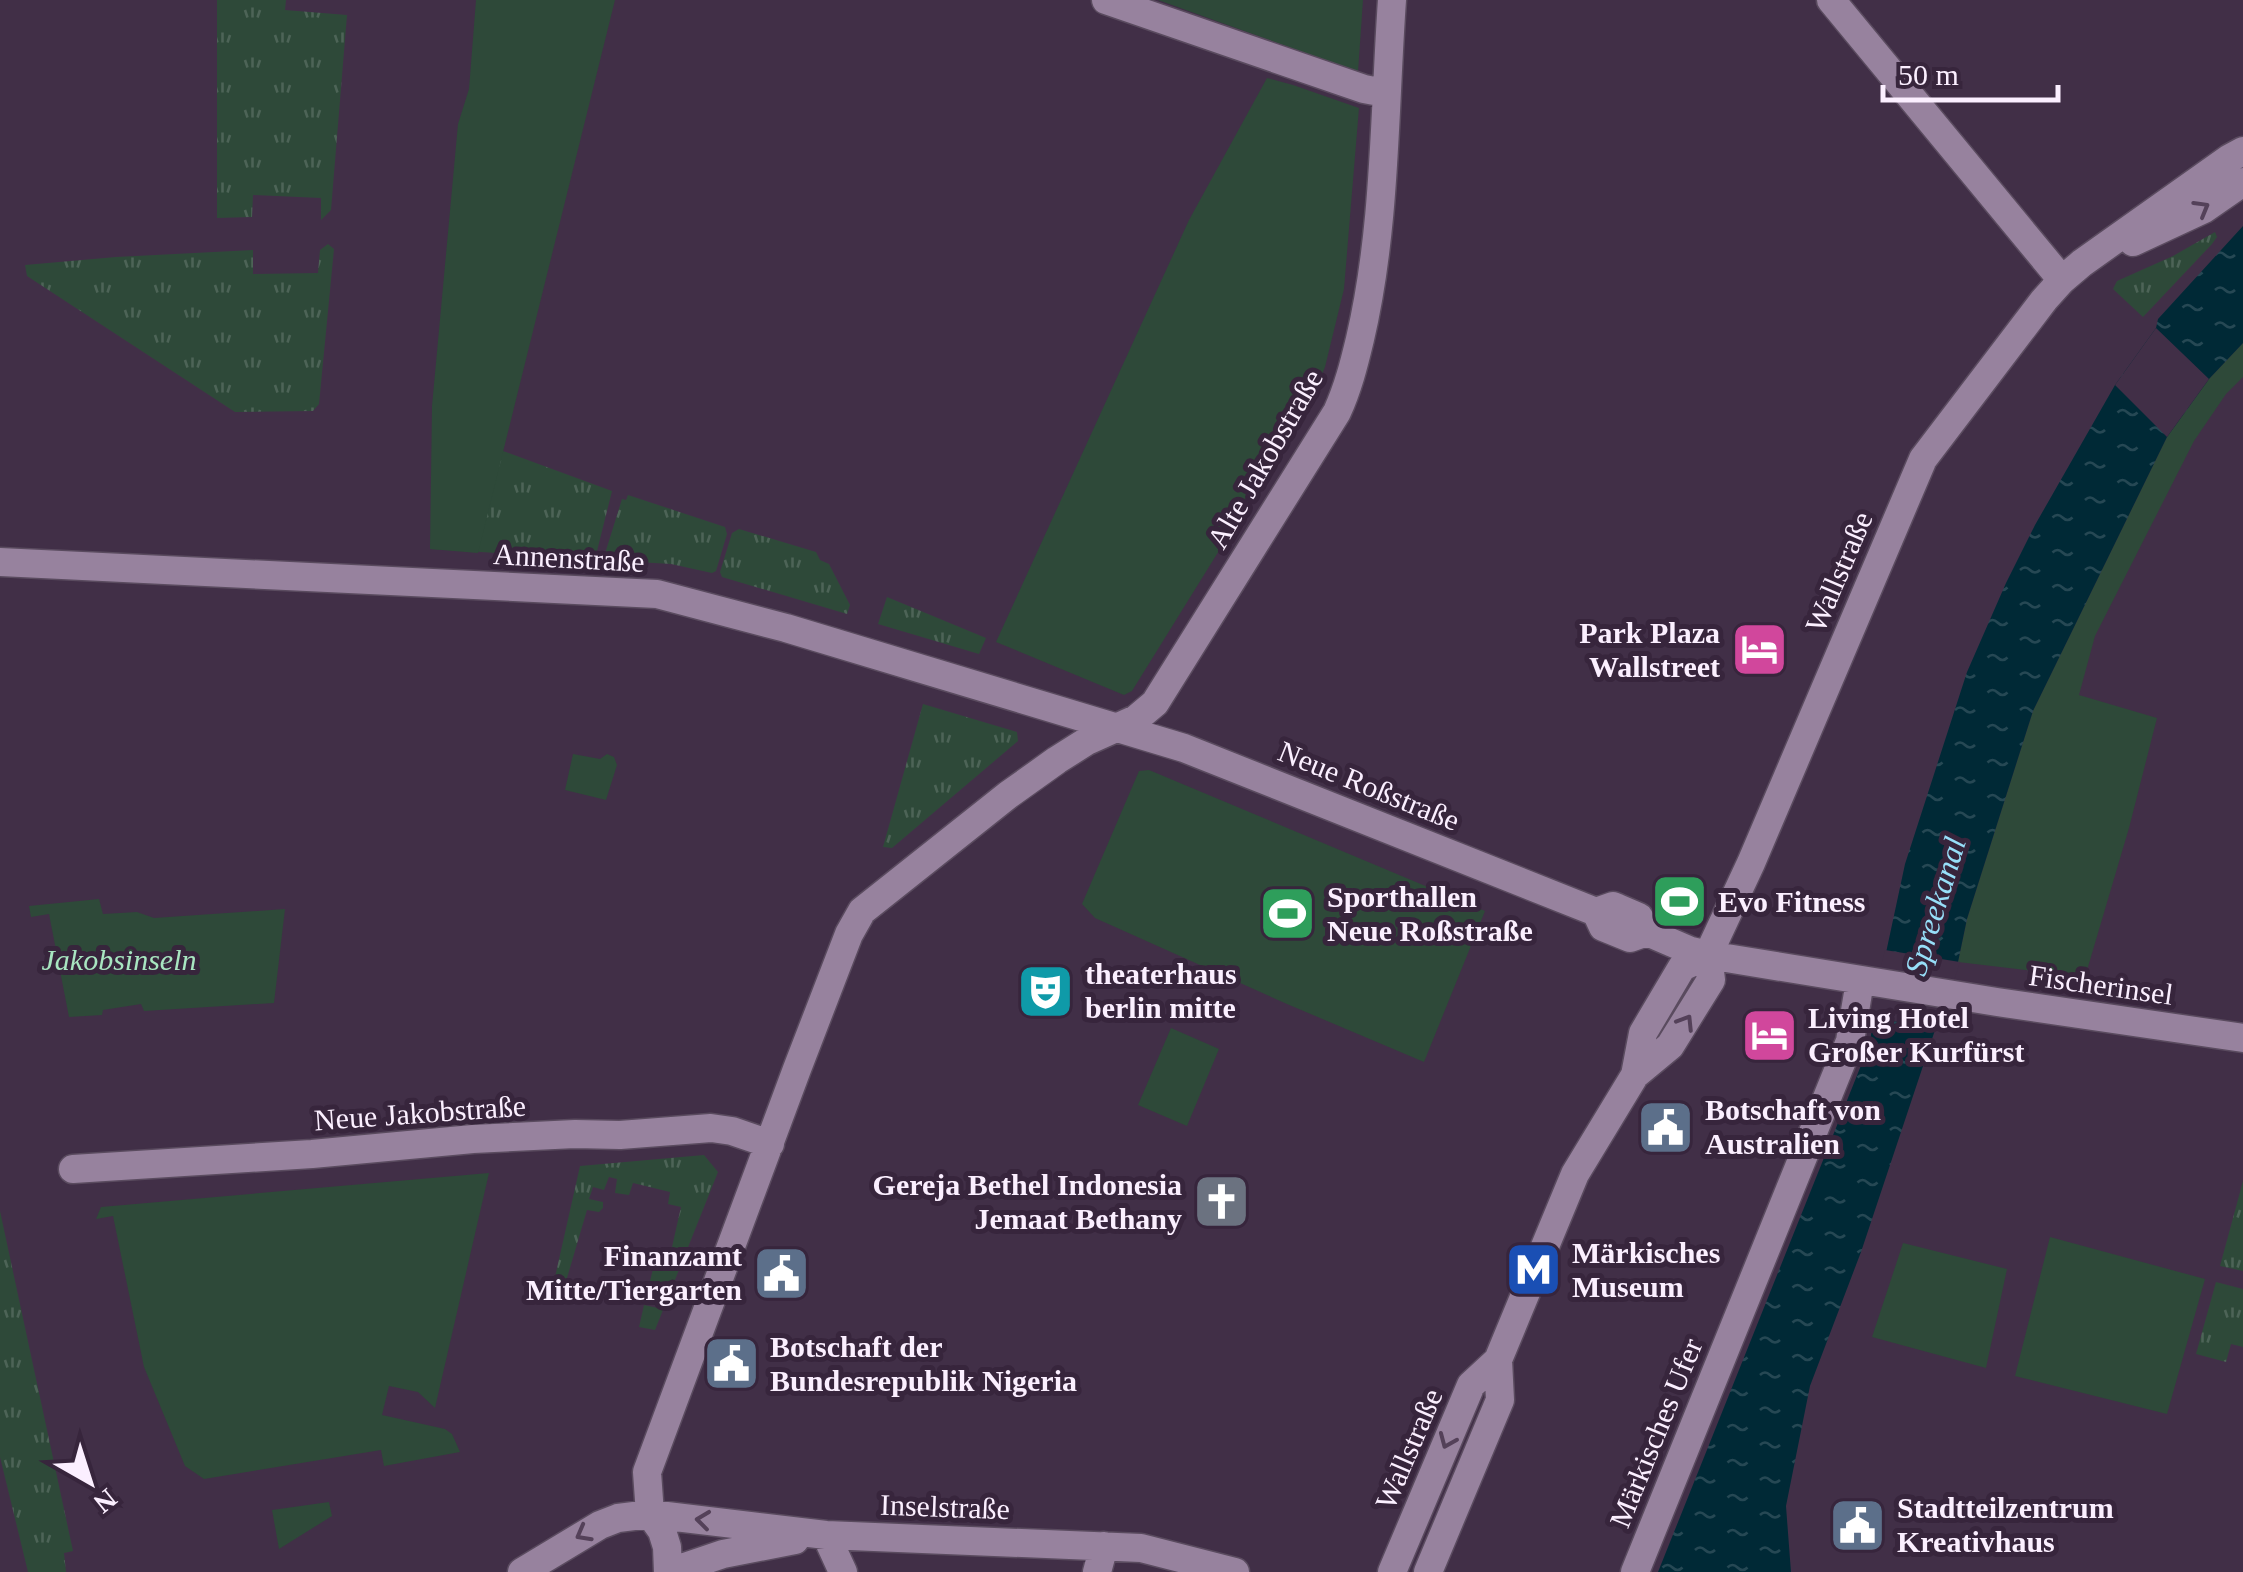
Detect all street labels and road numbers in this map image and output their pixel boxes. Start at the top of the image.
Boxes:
street label: Alte Jakobstraße [1200,364,1329,554]
street label: Wallstraße [1798,507,1879,637]
street label: Annenstraße [492,537,646,578]
street label: Neue Roßstraße [1274,734,1465,837]
street label: Fischerinsel [2027,958,2175,1011]
street label: Neue Jakobstraße [313,1089,527,1136]
street label: Märkisches Ufer [1603,1334,1708,1532]
street label: Wallstraße [1368,1384,1449,1514]
street label: Inselstraße [880,1488,1011,1525]

